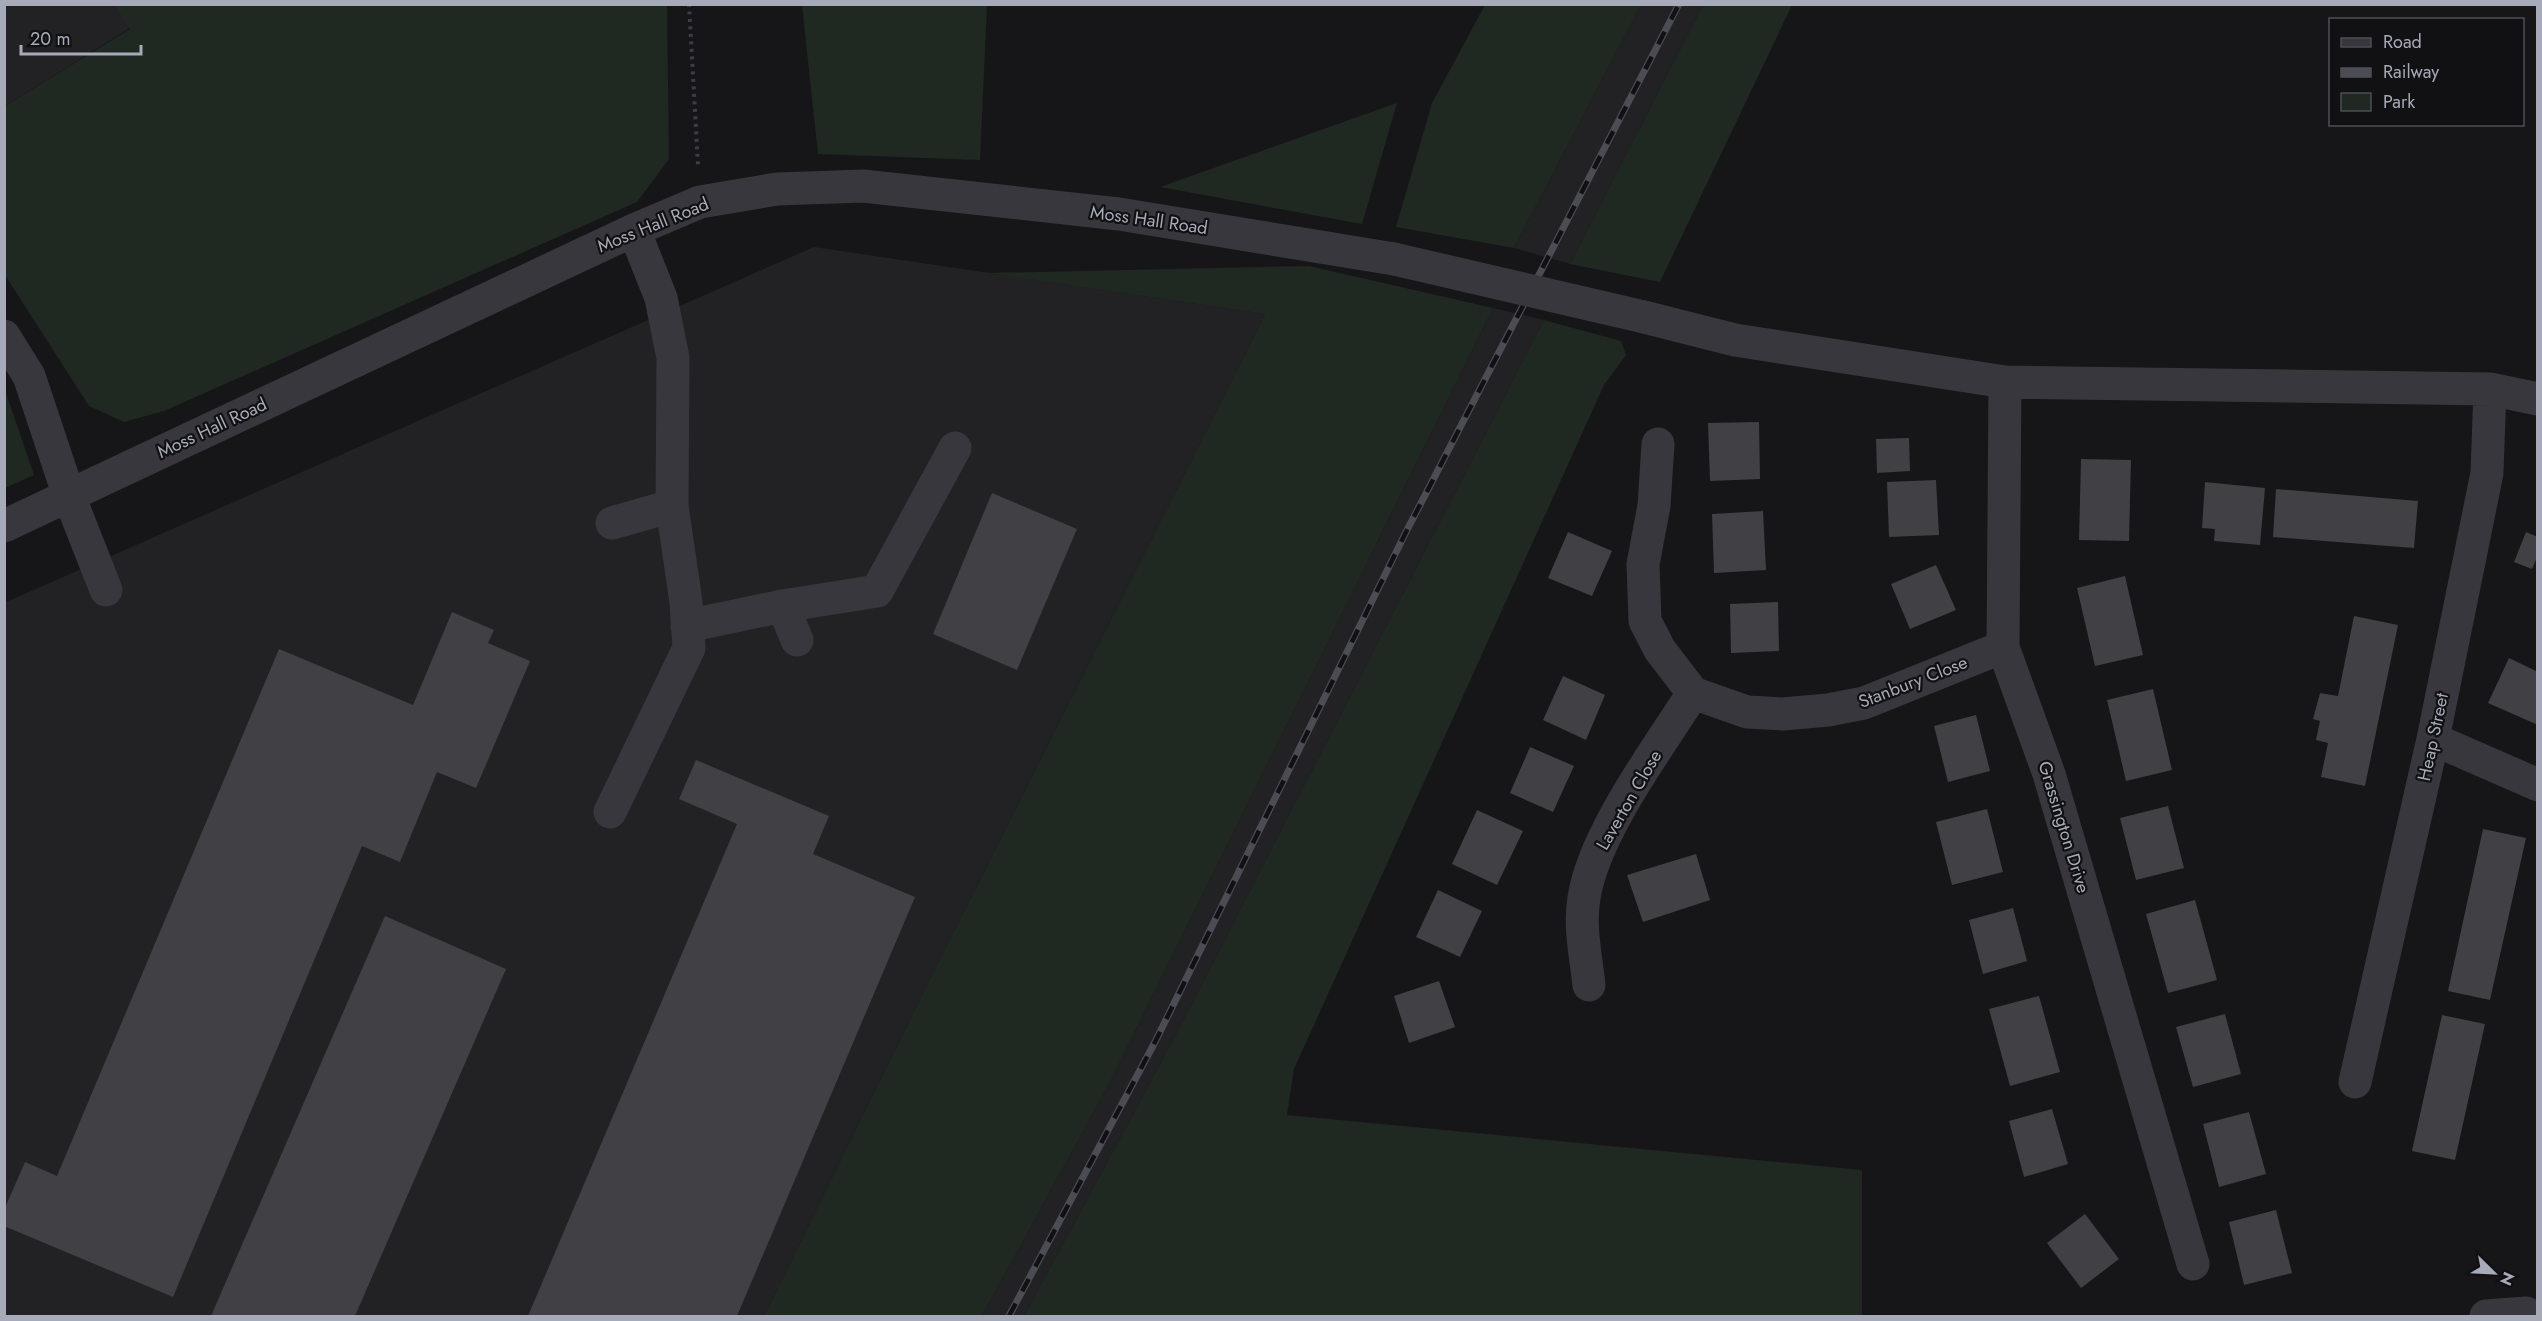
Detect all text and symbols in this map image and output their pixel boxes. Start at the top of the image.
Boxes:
scale bar [21,18,141,56]
legend [2329,18,2524,126]
text: 20 m [30,26,70,52]
text: Road [2383,29,2422,55]
text: Railway [2383,59,2439,85]
text: Park [2383,89,2415,115]
street label: Moss Hall Road [593,191,713,259]
street label: Moss Hall Road [1089,199,1209,241]
street label: Moss Hall Road [153,391,271,465]
street label: Stanbury Close [1855,649,1971,715]
street label: Heap Street [2411,690,2455,783]
street label: Laverton Close [1590,745,1668,855]
street label: Grassington Drive [2032,758,2096,896]
north arrow [2464,1243,2524,1303]
text: N [2494,1268,2520,1289]

